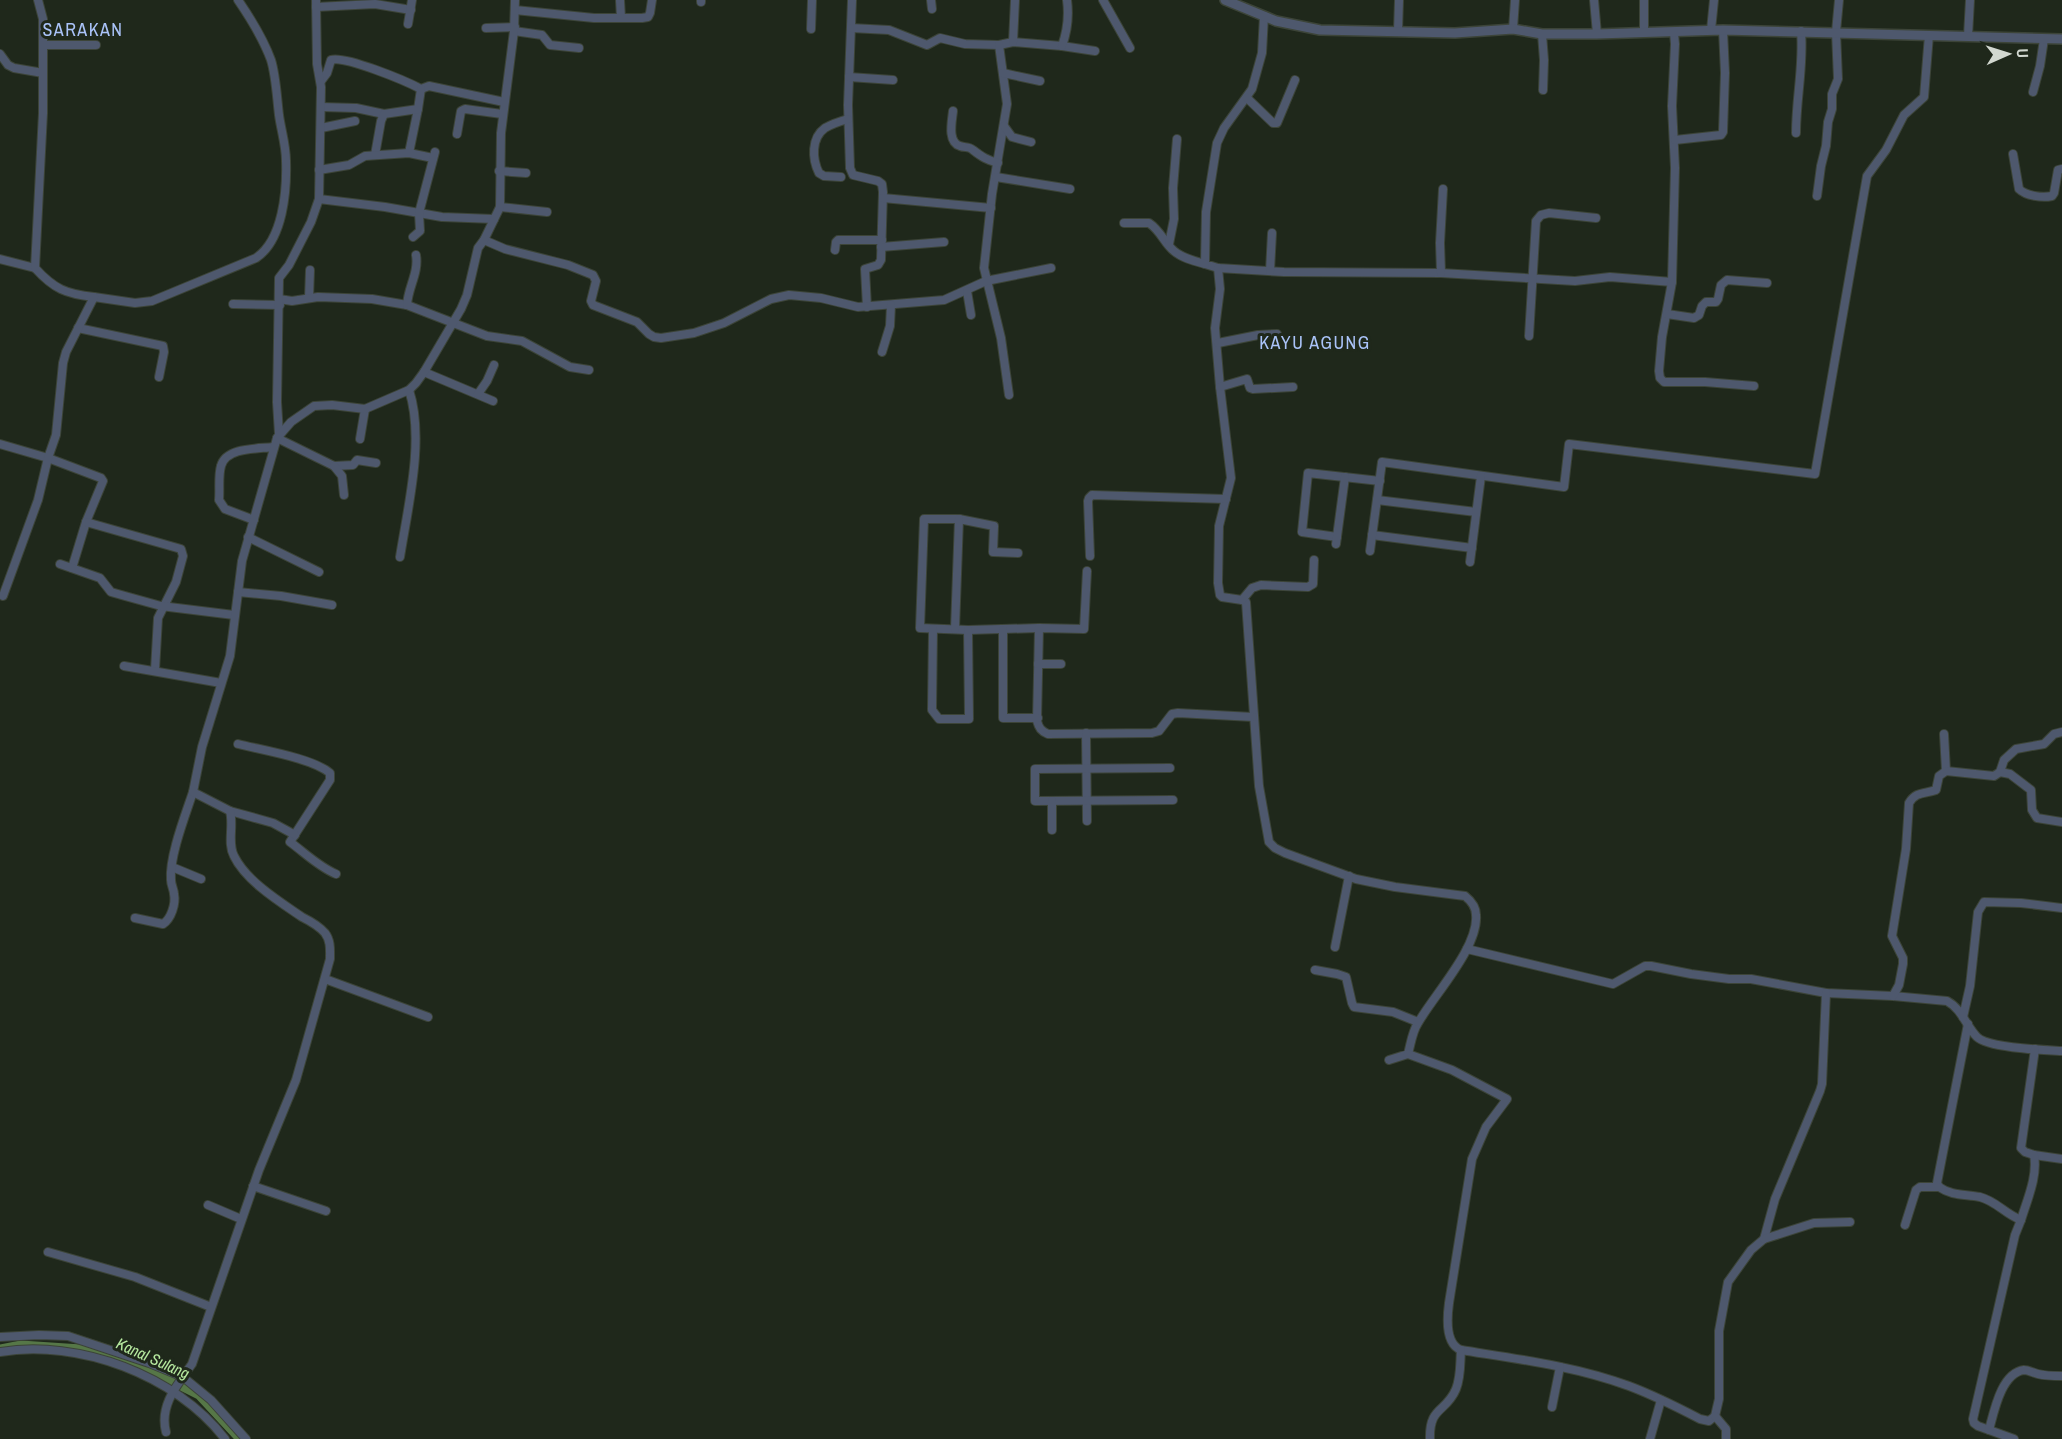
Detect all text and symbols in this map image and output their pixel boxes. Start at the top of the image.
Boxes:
district label: SARAKAN [42,17,124,42]
north arrow [1978,24,2038,84]
text: U [2012,48,2034,59]
district label: KAYU AGUNG [1259,330,1371,355]
water label: Kanal Sulang [113,1332,193,1384]

